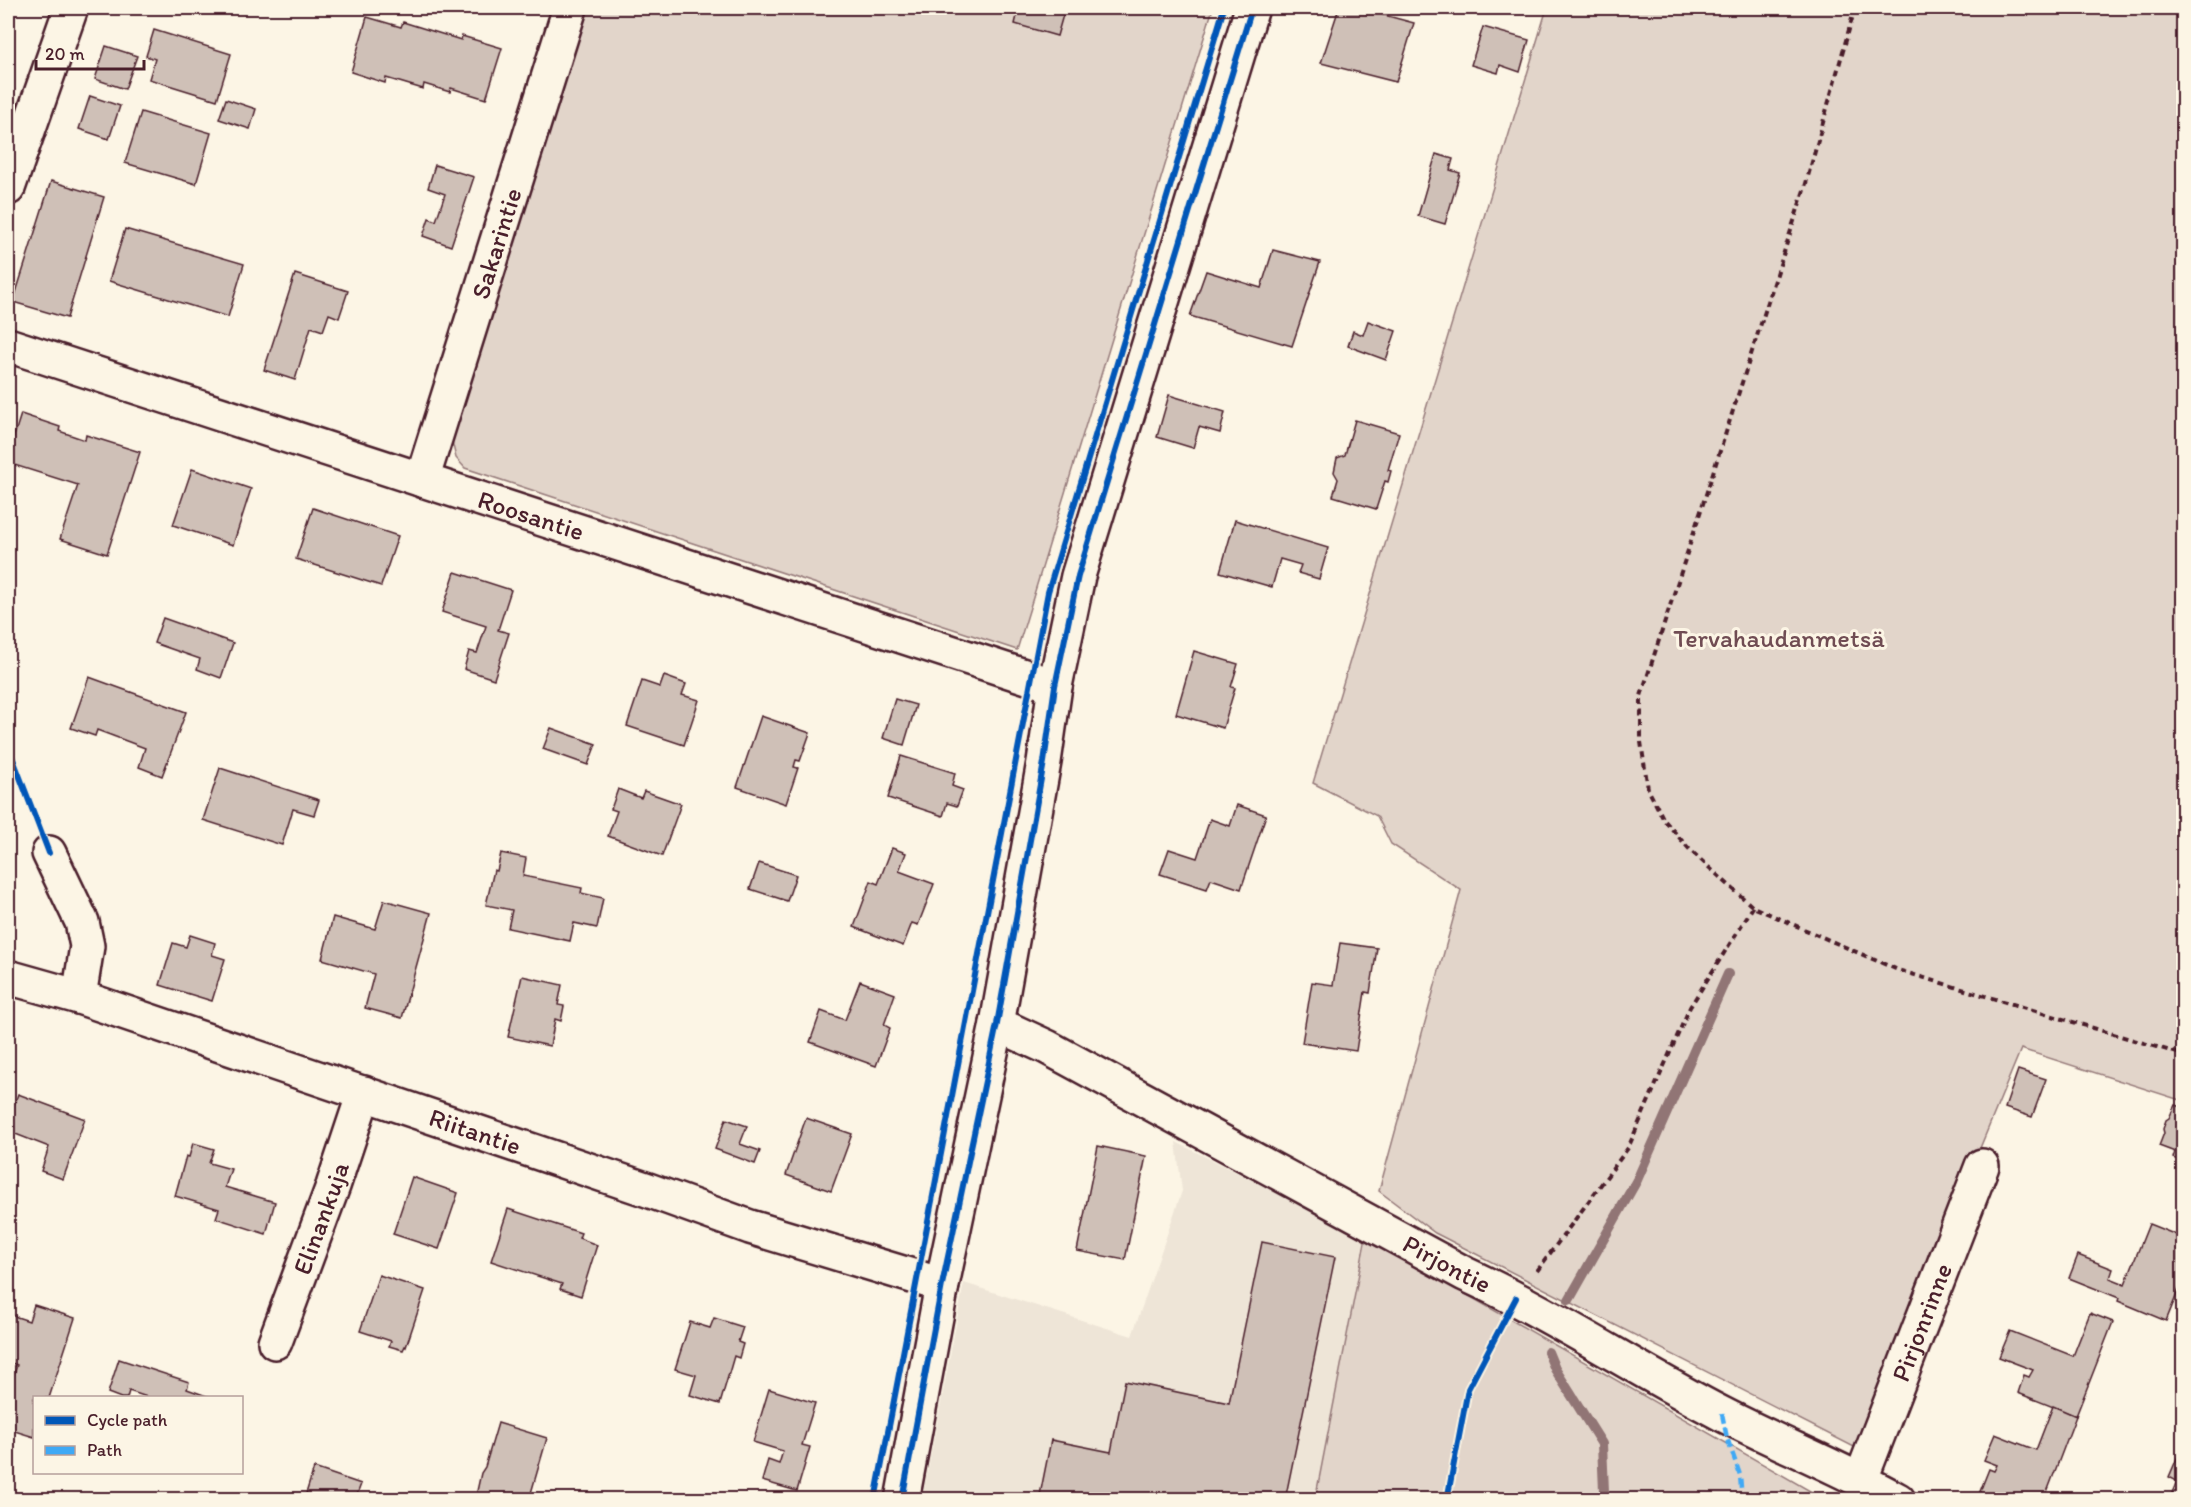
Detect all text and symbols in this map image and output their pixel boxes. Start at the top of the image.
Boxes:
scale bar [36,33,144,71]
text: 20 m [45,43,85,65]
street label: Sakarintie [464,184,529,303]
street label: Roosantie [474,483,588,548]
park label: Tervahaudanmetsä [1673,622,1885,654]
street label: Riitantie [425,1101,525,1162]
street label: Elinankuja [285,1157,356,1279]
street label: Pirjontie [1397,1227,1496,1300]
street label: Pirjonrinne [1884,1259,1959,1386]
legend [33,1396,243,1474]
text: Cycle path [87,1409,168,1431]
text: Path [87,1439,122,1461]

